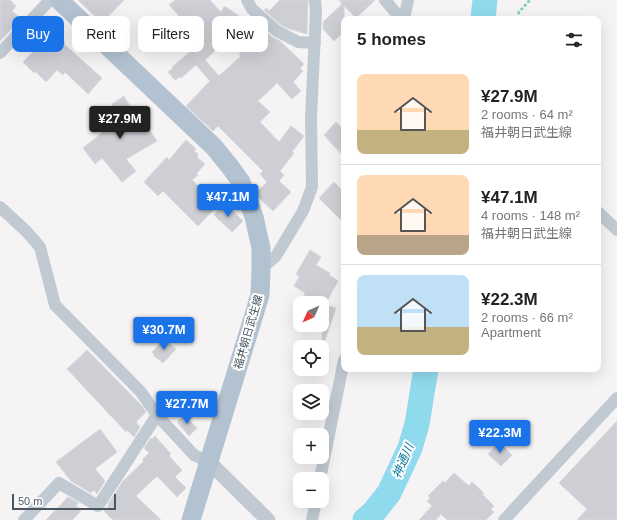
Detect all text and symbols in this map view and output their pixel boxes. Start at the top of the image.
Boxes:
chip: Buy [12,16,64,52]
chip: Rent [72,16,130,52]
chip: Filters [138,16,204,52]
chip: New [212,16,268,52]
icon: filters [563,29,585,51]
text: 5 homes [357,30,426,49]
text: ¥27.9M [481,87,538,106]
icon: home [389,90,437,138]
pin: ¥27.9M [87,106,153,140]
text: 2 rooms · 64 m² [481,107,573,122]
text: ¥27.9M [98,111,142,126]
text: 福井朝日武生線 [481,125,572,140]
pin: ¥47.1M [195,184,261,218]
text: ¥47.1M [481,188,538,207]
text: ¥47.1M [206,189,250,204]
icon: home [389,191,437,239]
text: 4 rooms · 148 m² [481,208,580,223]
text: 福井朝日武生線 [481,226,572,241]
text: ¥22.3M [481,290,538,309]
icon: home [389,291,437,339]
street label: 福井朝日武生線 [232,293,264,371]
north arrow [293,296,329,332]
map controls [293,296,329,508]
text: 2 rooms · 66 m² [481,310,573,325]
pin: ¥30.7M [131,317,197,351]
text: ¥30.7M [142,322,186,337]
text: Apartment [481,325,541,340]
button: locate [293,340,329,376]
button: layers [293,384,329,420]
pin: ¥27.7M [154,391,220,425]
text: ¥27.7M [165,396,209,411]
pin: ¥22.3M [467,420,533,454]
text: ¥22.3M [478,425,522,440]
button: + [293,428,329,464]
water label: 神通川 [390,440,417,480]
button: − [293,472,329,508]
scale bar [12,492,116,511]
text: 50 m [18,495,42,507]

